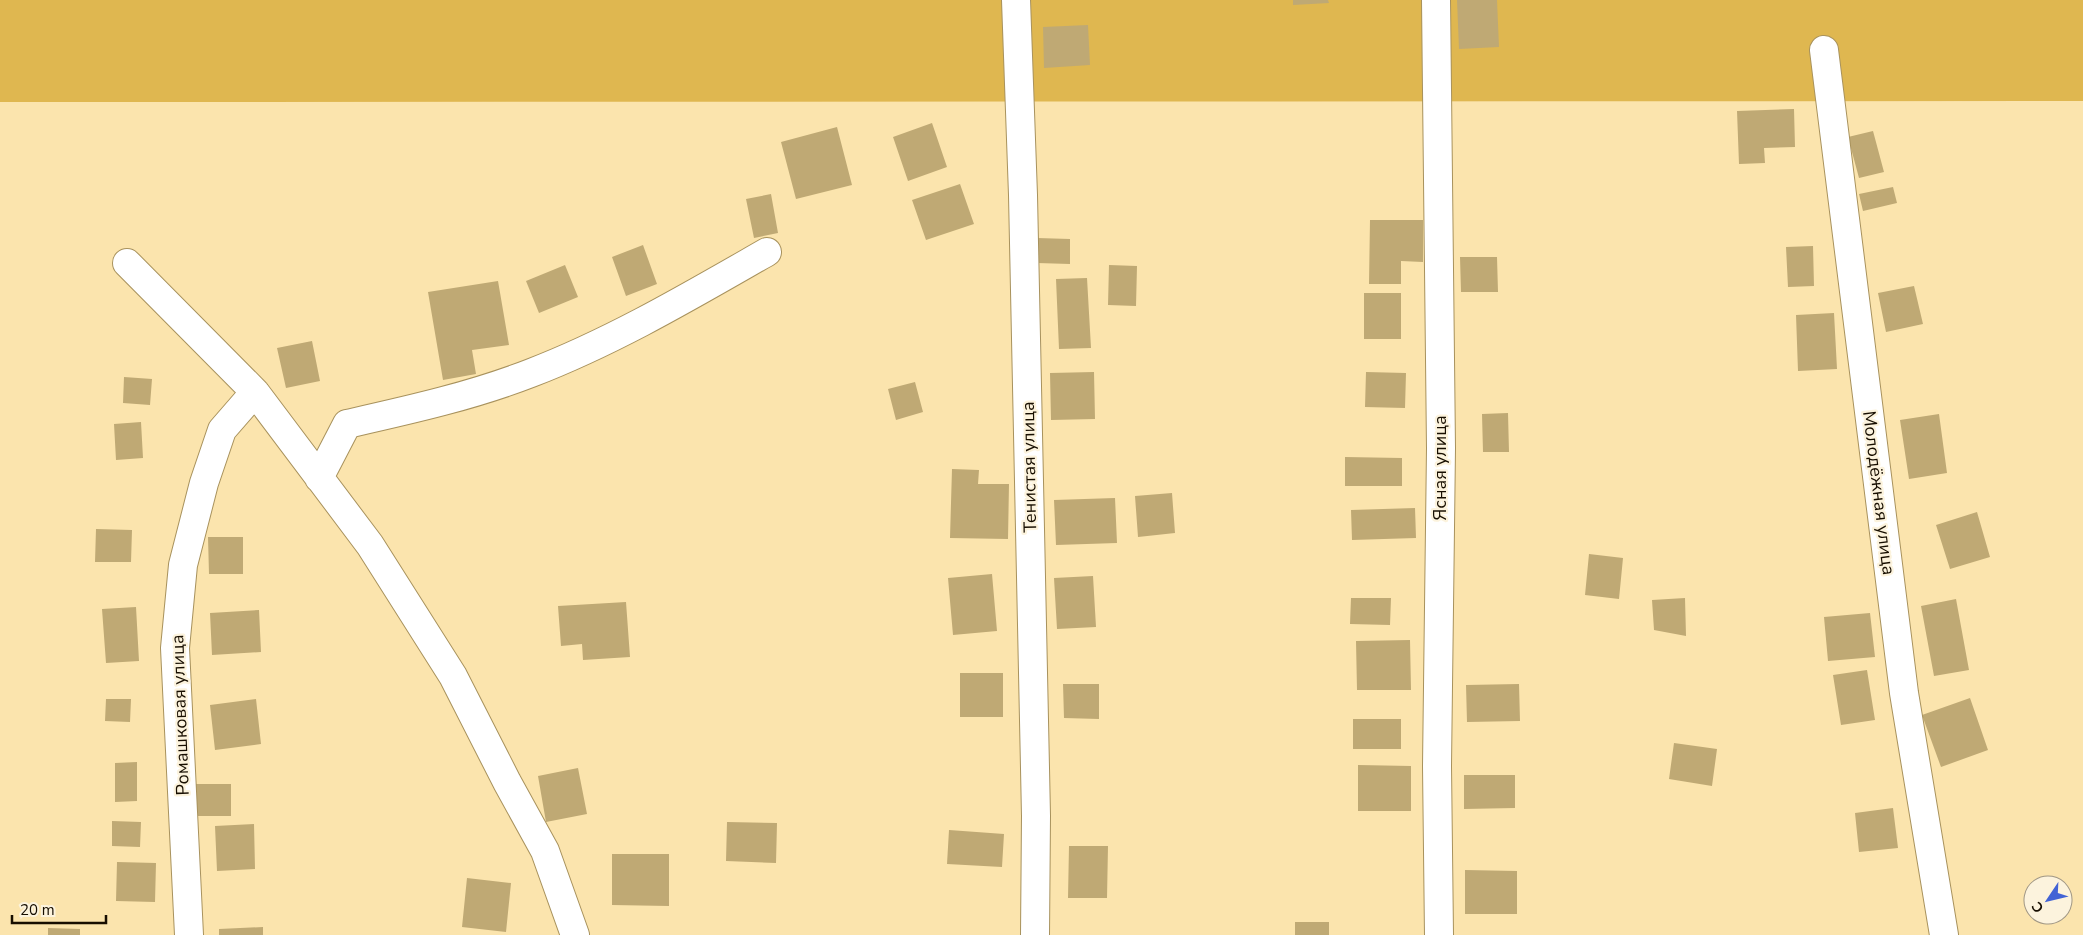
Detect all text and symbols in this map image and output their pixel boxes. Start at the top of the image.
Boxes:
street label: Тенистая улица [1016,401,1042,533]
street label: Молодёжная улица [1857,410,1901,576]
street label: Ясная улица [1428,415,1452,521]
street label: Ромашковая улица [165,634,195,796]
north arrow [2023,875,2073,925]
scale bar [12,892,106,924]
text: С [2027,897,2048,917]
text: 20 m [20,900,55,920]

